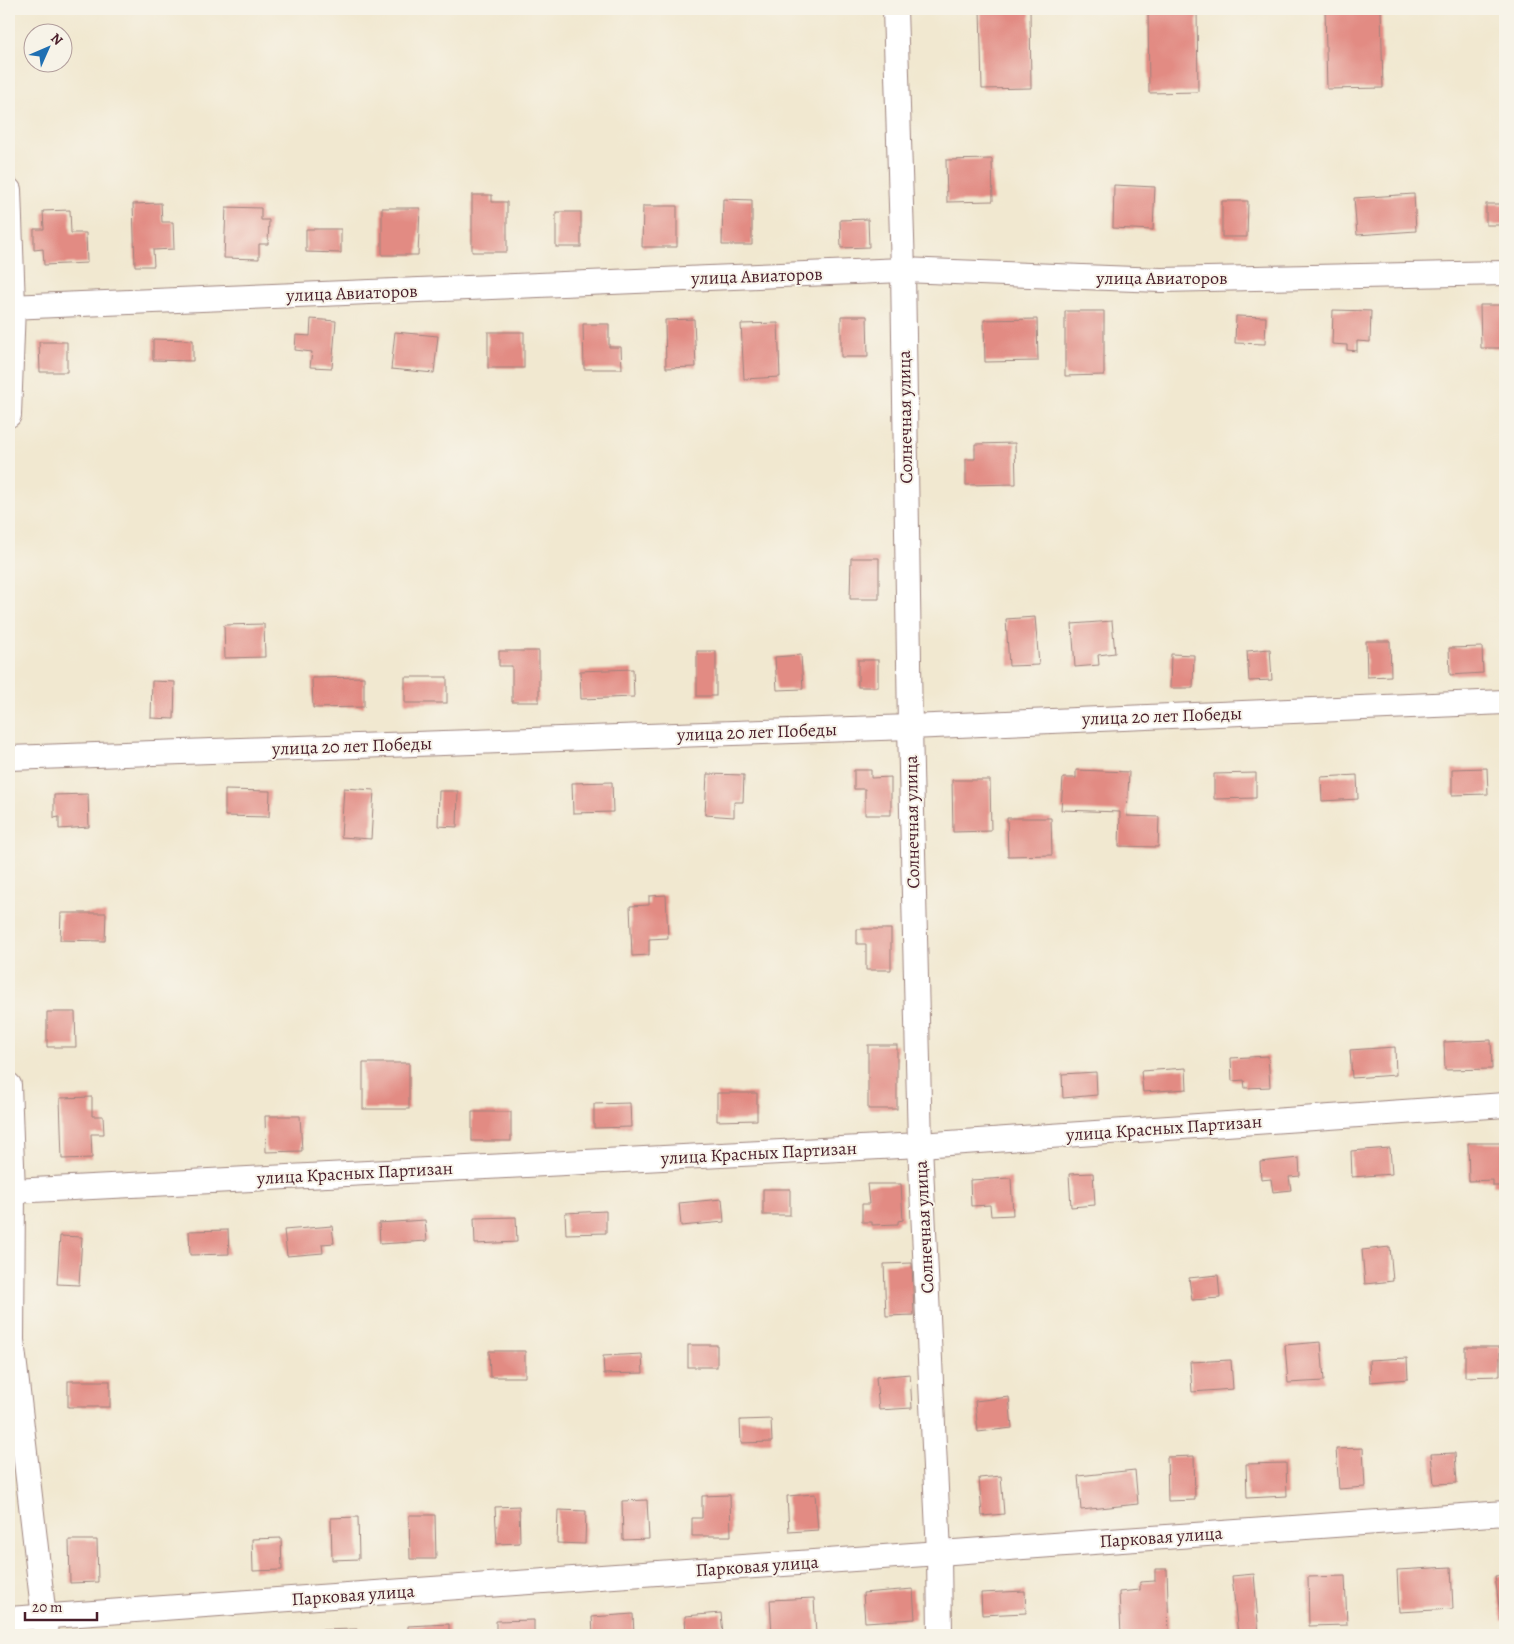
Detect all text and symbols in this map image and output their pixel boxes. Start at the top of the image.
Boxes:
north arrow [22,22,72,72]
text: N [47,29,67,49]
street label: улица Авиаторов [690,262,823,290]
street label: улица Авиаторов [1095,266,1228,290]
street label: улица Авиаторов [285,279,418,307]
street label: Солнечная улица [892,349,918,484]
street label: улица 20 лет Победы [1081,701,1242,731]
street label: улица 20 лет Победы [676,717,837,747]
street label: улица 20 лет Победы [271,731,432,761]
street label: Солнечная улица [899,754,925,889]
street label: улица Красных Партизан [1064,1109,1263,1147]
street label: улица Красных Партизан [659,1136,858,1170]
street label: улица Красных Партизан [255,1156,454,1190]
street label: Солнечная улица [908,1159,939,1294]
street label: Парковая улица [1099,1521,1224,1553]
street label: Парковая улица [695,1550,820,1582]
street label: Парковая улица [291,1579,416,1611]
scale bar [25,1589,98,1621]
text: 20 m [32,1597,63,1617]

